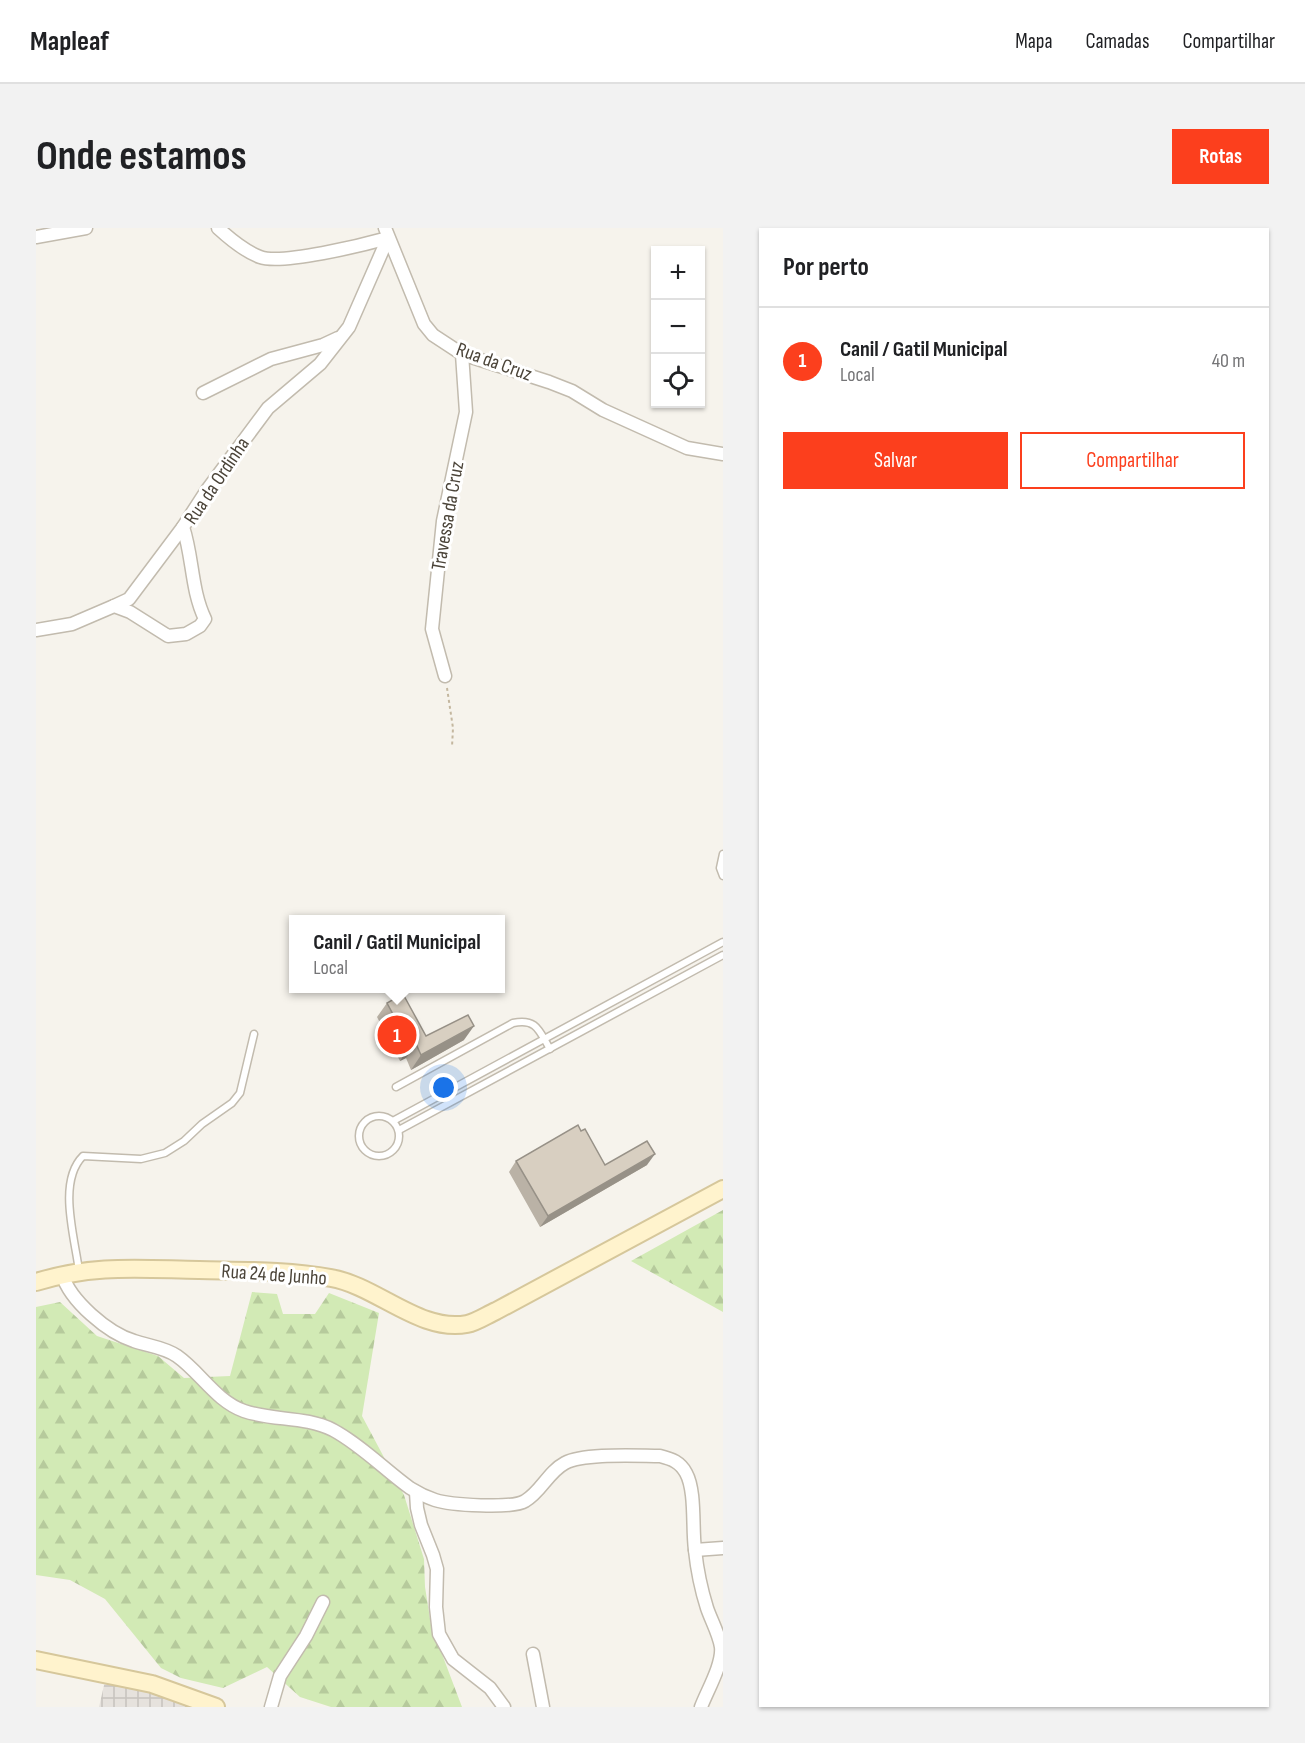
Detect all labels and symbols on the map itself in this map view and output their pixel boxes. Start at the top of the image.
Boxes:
street label: Rua da Cruz [453,337,535,387]
street label: Rua da Ordinha [179,433,255,529]
street label: Travessa da Cruz [427,460,469,572]
pin: 1 [378,1012,416,1058]
your location [429,1073,458,1102]
street label: Rua 24 de Junho [220,1259,328,1291]

